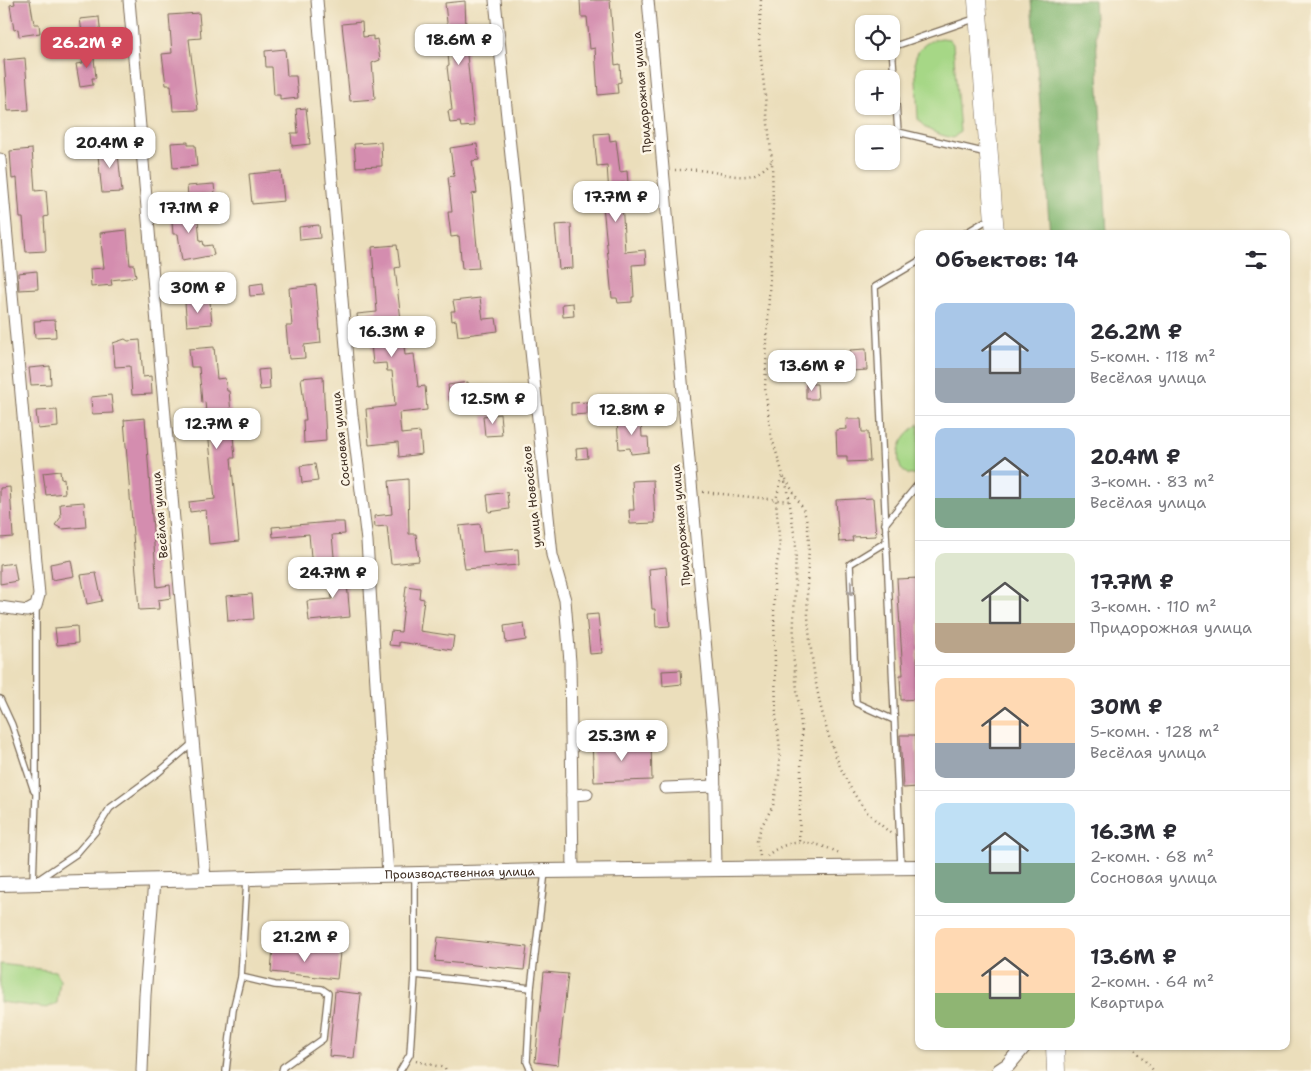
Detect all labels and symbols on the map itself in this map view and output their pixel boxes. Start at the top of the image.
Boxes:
pin: 18.6M ₽ [413,23,505,66]
pin: 26.2M ₽ [41,27,133,69]
street label: Придорожная улица [629,30,655,153]
pin: 20.4M ₽ [64,126,156,169]
pin: 17.7M ₽ [570,180,662,223]
pin: 17.1M ₽ [143,192,235,234]
pin: 30M ₽ [163,272,233,314]
pin: 16.3M ₽ [346,316,438,358]
pin: 13.6M ₽ [766,350,858,392]
pin: 12.5M ₽ [447,382,539,425]
street label: Сосновая улица [328,390,354,487]
pin: 12.8M ₽ [586,394,678,436]
pin: 12.7M ₽ [171,408,263,450]
street label: улица Новосёлов [519,445,545,549]
street label: Придорожная улица [668,463,694,586]
street label: Весёлая улица [148,470,172,559]
pin: 24.7M ₽ [287,556,379,599]
one-way arrow [846,580,856,596]
pin: 25.3M ₽ [576,720,668,762]
street label: Производственная улица [385,863,536,883]
pin: 21.2M ₽ [259,920,351,963]

